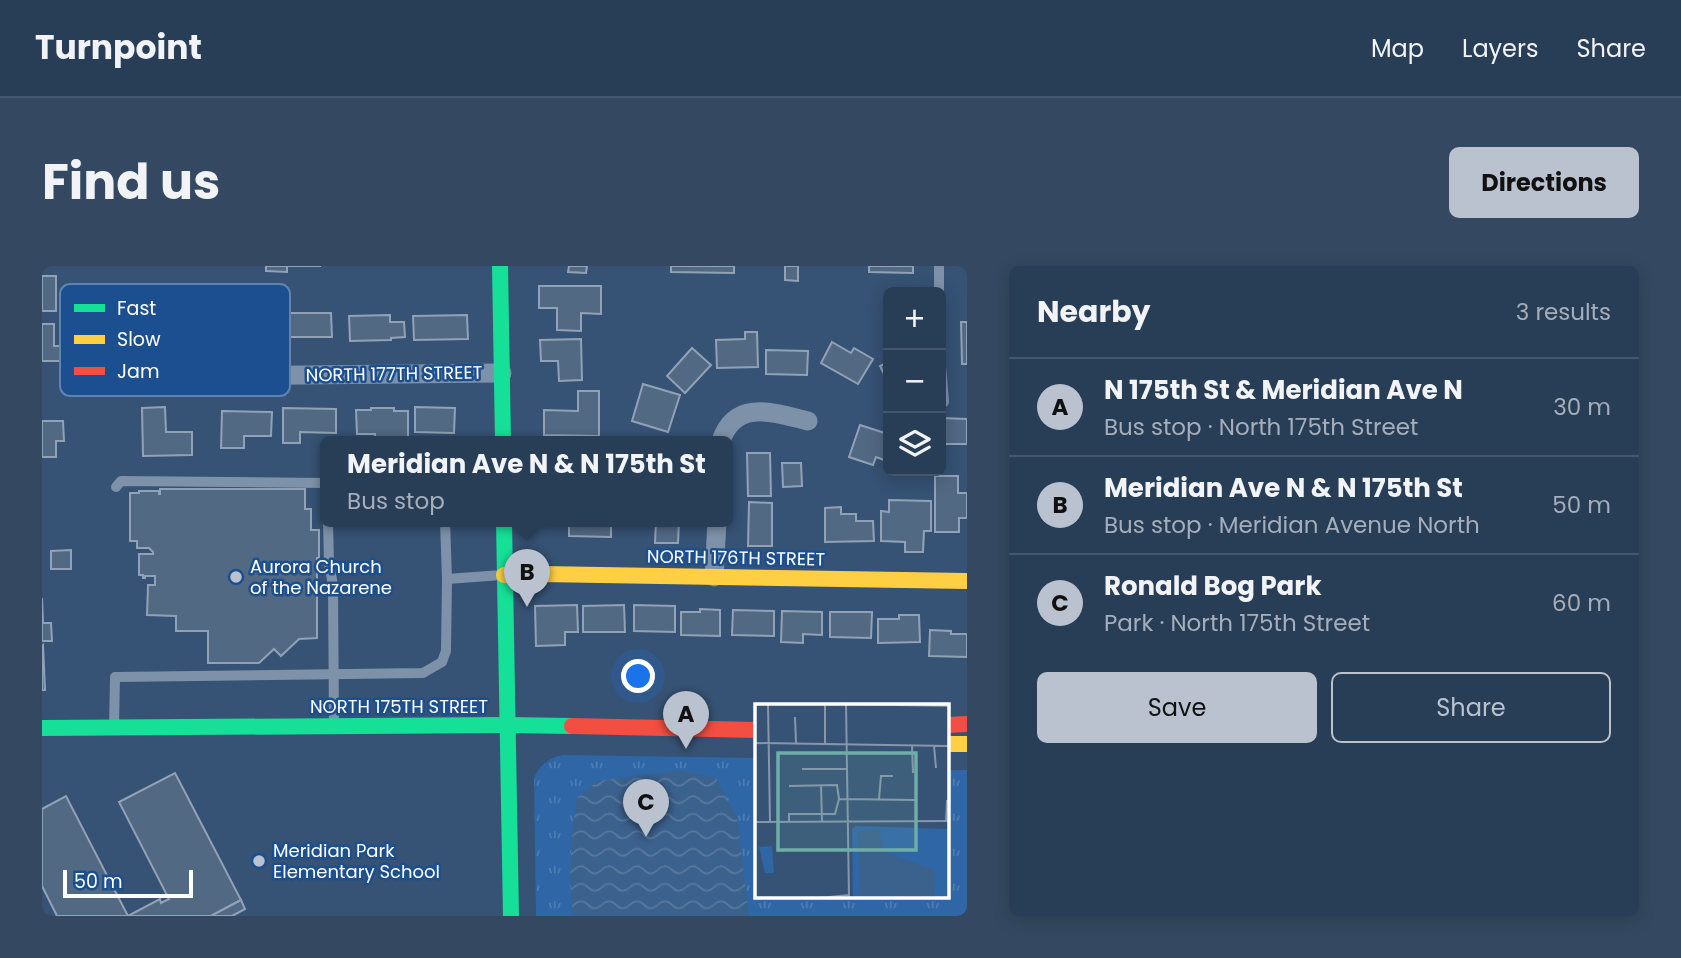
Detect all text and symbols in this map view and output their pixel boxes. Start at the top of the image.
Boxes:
text: Turnpoint [35,24,202,71]
text: Map [1371,32,1424,65]
text: Layers [1462,32,1538,65]
text: Share [1576,32,1646,65]
button: Directions [1449,147,1639,218]
text: Find us [42,148,220,216]
legend [60,284,290,396]
map controls [883,287,946,476]
button: + [883,287,946,350]
text: Nearby [1037,290,1151,333]
text: Fast [117,295,156,322]
text: 3 results [1516,296,1611,328]
text: Slow [117,326,161,353]
button: − [883,350,946,413]
text: Jam [117,358,159,385]
street label: NORTH 177TH STREET [305,359,483,388]
text: N 175th St & Meridian Ave N [1104,372,1463,408]
text: A [1052,391,1068,423]
text: 30 m [1553,391,1611,423]
text: Bus stop · North 175th Street [1104,411,1418,443]
button: layers [883,413,946,476]
popup [320,436,733,527]
text: Meridian Ave N & N 175th St [347,446,706,482]
text: Meridian Ave N & N 175th St [1104,470,1463,506]
text: Bus stop [347,485,445,517]
text: B [1052,489,1068,521]
text: 50 m [1552,489,1611,521]
text: Bus stop · Meridian Avenue North [1104,509,1480,541]
street label: NORTH 176TH STREET [647,543,826,572]
pin: B [504,549,550,607]
place label: Aurora Church of the Nazarene [250,554,392,600]
text: Ronald Bog Park [1104,568,1321,604]
marker: Aurora Church of the Nazarene [228,569,244,585]
text: C [1051,587,1069,619]
text: 60 m [1552,587,1611,619]
text: Park · North 175th Street [1104,607,1370,639]
your location [621,659,655,693]
button: Save [1037,672,1317,743]
button: Share [1331,672,1611,743]
pin: A [663,691,709,749]
street label: NORTH 175TH STREET [310,694,488,719]
inset map [755,704,950,898]
pin: C [623,779,669,837]
place label: Meridian Park Elementary School [273,838,440,884]
marker: Meridian Park Elementary School [251,853,267,869]
scale bar [63,867,192,899]
text: 50 m [74,868,123,895]

